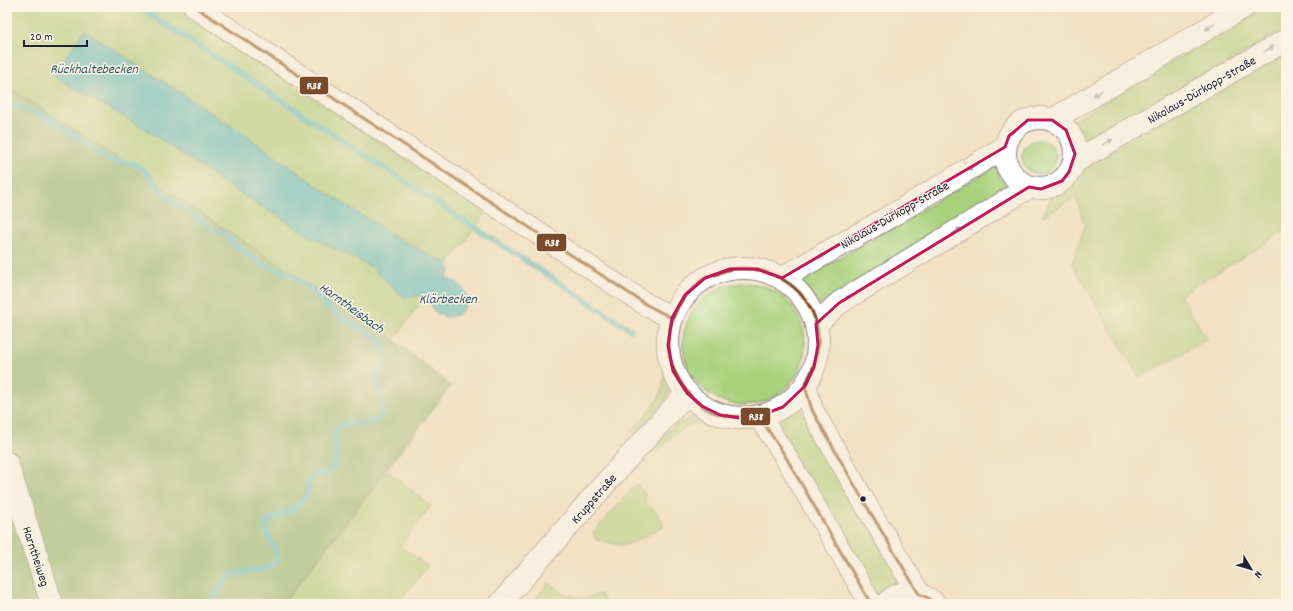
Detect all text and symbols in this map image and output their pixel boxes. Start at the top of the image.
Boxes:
scale bar [24,22,87,48]
one-way arrow [1204,23,1216,30]
text: 20 m [30,29,53,46]
one-way arrow [1263,46,1275,53]
street label: Nikolaus-Dürkopp-Straße [1144,52,1260,130]
water label: Rückhaltebecken [50,60,139,80]
line badge: R38 [299,76,329,95]
text: R38 [307,79,322,95]
one-way arrow [1093,89,1103,97]
one-way arrow [1102,139,1114,146]
one-way arrow [966,164,978,171]
street label: Nikolaus-Dürkopp-Straße [837,177,953,255]
one-way arrow [952,227,962,235]
line badge: R38 [536,233,567,252]
text: R38 [545,236,560,252]
one-way arrow [818,251,830,258]
water label: Harntheisbach [314,278,388,339]
water label: Klärbecken [419,290,478,310]
one-way arrow [840,295,852,302]
line badge: R38 [740,407,771,426]
text: R38 [749,410,764,426]
street label: Kruppstraße [568,470,622,529]
unlabelled marker [858,494,868,504]
street label: Harntheiweg [16,524,53,590]
north arrow [1231,549,1271,589]
text: N [1249,567,1265,581]

